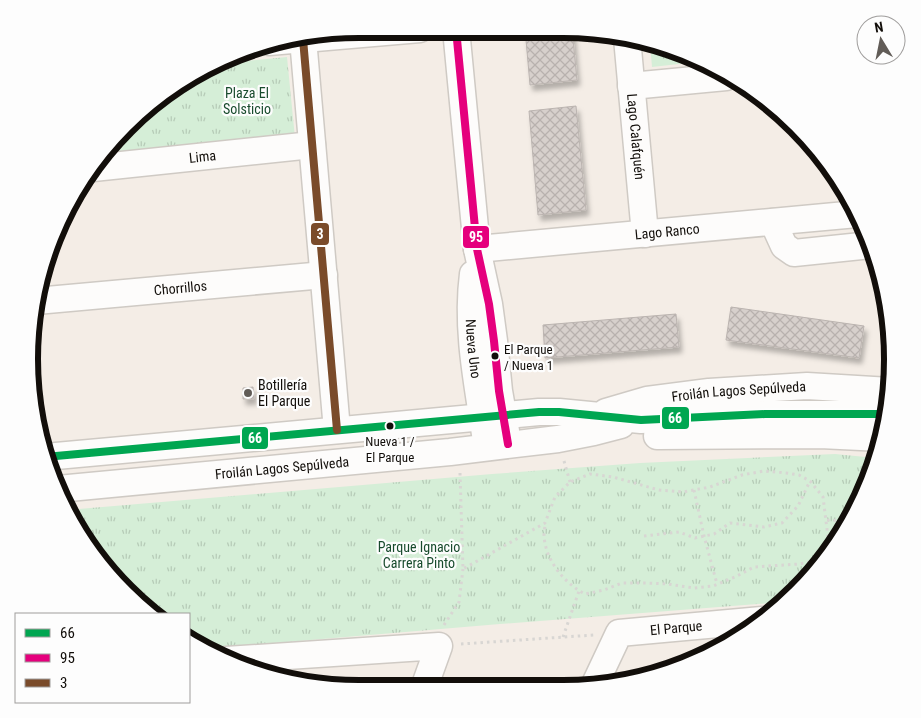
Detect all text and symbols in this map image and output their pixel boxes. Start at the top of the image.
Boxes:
north arrow [856,15,906,65]
text: N [873,19,884,36]
park label: Plaza El Solsticio [223,85,271,117]
street label: Lago Calafquén [624,93,648,180]
street label: Lima [188,147,217,166]
street label: Lago Ranco [634,221,700,242]
line badge: 3 [310,222,330,246]
line badge: 95 [462,225,490,249]
text: 3 [316,226,324,242]
text: 95 [469,229,483,245]
street label: Chorrillos [153,278,208,298]
street label: Nueva Uno [463,319,484,379]
place label: El Parque / Nueva 1 [504,342,553,373]
marker: El Parque / Nueva 1 [490,351,500,361]
place label: Botillería El Parque [258,377,311,409]
street label: Froilán Lagos Sepúlveda [671,378,806,405]
marker: Botillería El Parque [242,387,254,399]
line badge: 66 [661,406,690,430]
text: 66 [668,410,682,426]
marker: Nueva 1 / El Parque [385,421,395,431]
line badge: 66 [241,426,269,450]
text: 66 [248,430,262,446]
place label: Nueva 1 / El Parque [365,434,415,465]
street label: Froilán Lagos Sepúlveda [214,454,350,482]
park label: Parque Ignacio Carrera Pinto [378,539,460,571]
legend [15,613,190,703]
street label: El Parque [649,617,703,638]
text: 66 [60,624,75,642]
text: 95 [60,649,75,667]
text: 3 [60,674,67,692]

